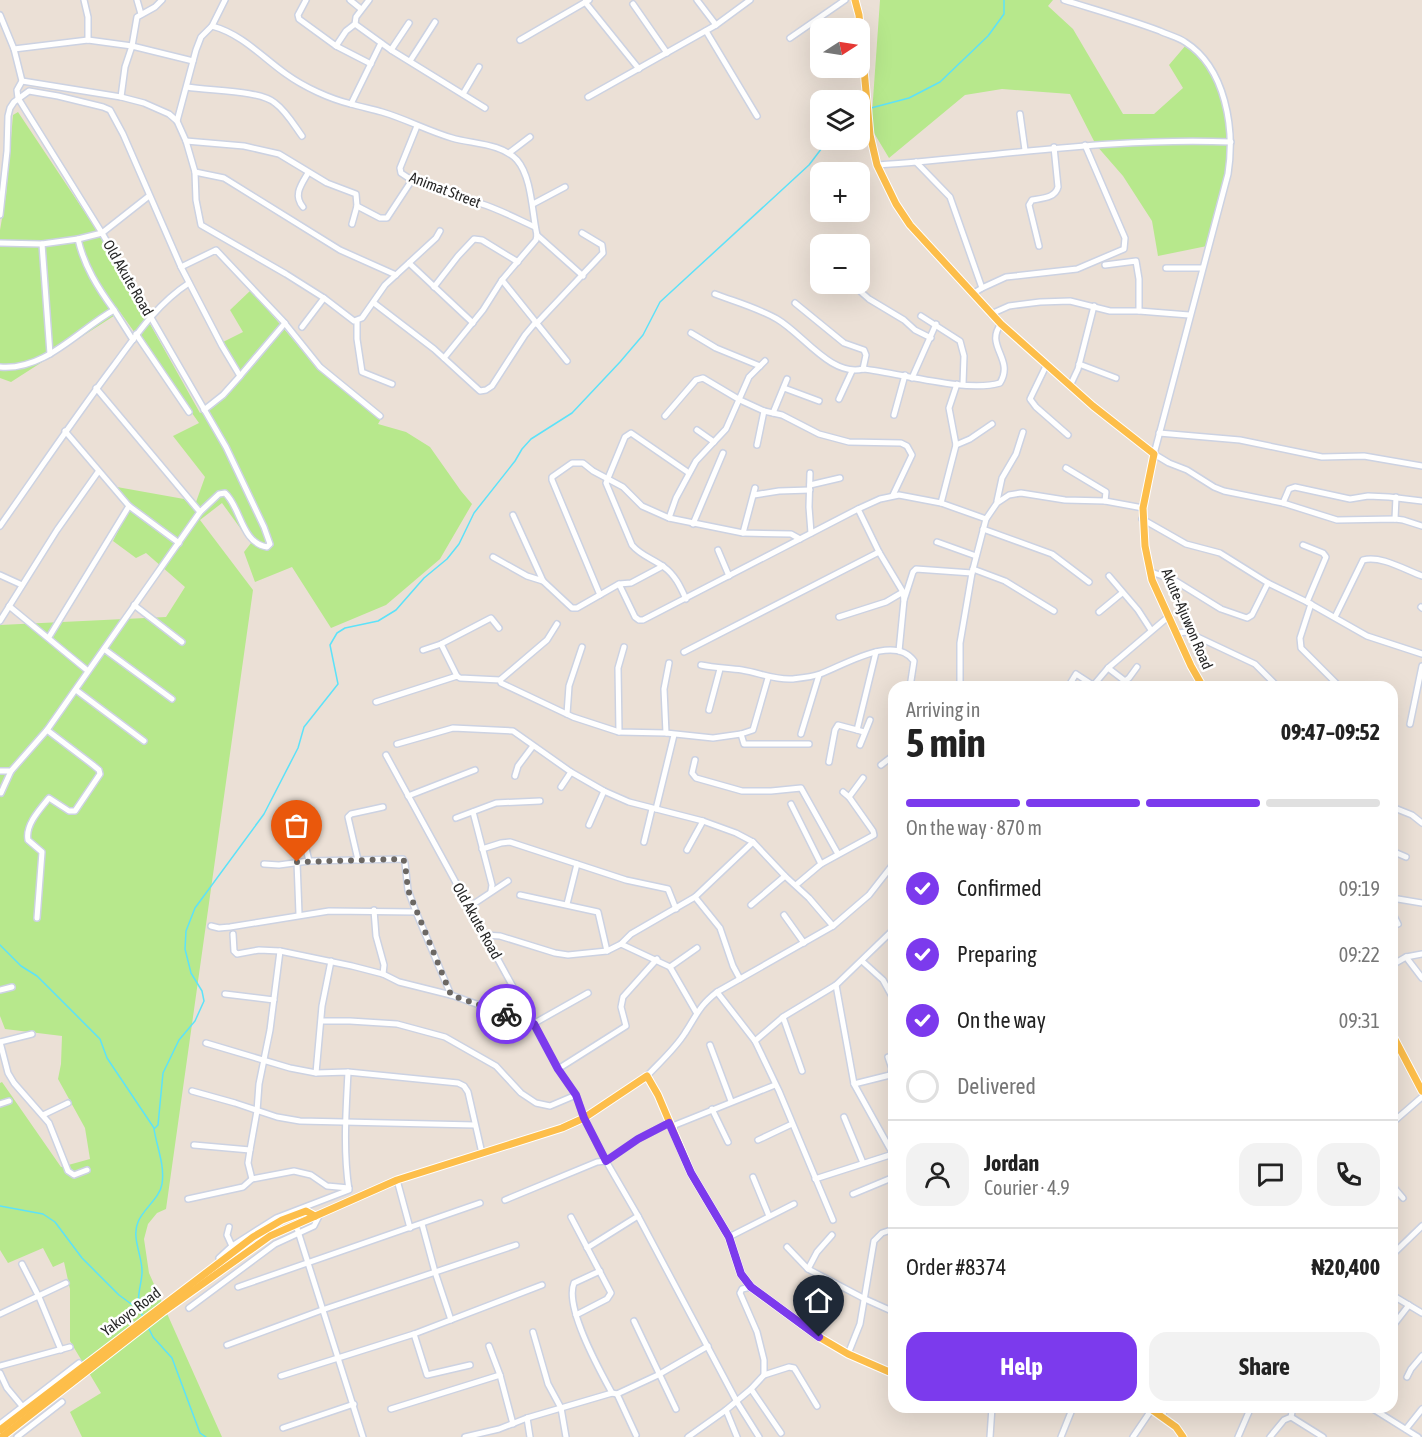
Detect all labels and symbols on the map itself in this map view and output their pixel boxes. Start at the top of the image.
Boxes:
north arrow [810,18,870,78]
street label: Animat Street [407,168,483,211]
street label: Old Akute Road [100,237,157,319]
street label: Akute-Ajuwon Road [1159,566,1216,672]
pin [271,800,322,862]
street label: Old Akute Road [449,880,505,962]
courier [476,984,536,1044]
pin [793,1275,844,1337]
street label: Yakoyo Road [98,1284,164,1339]

